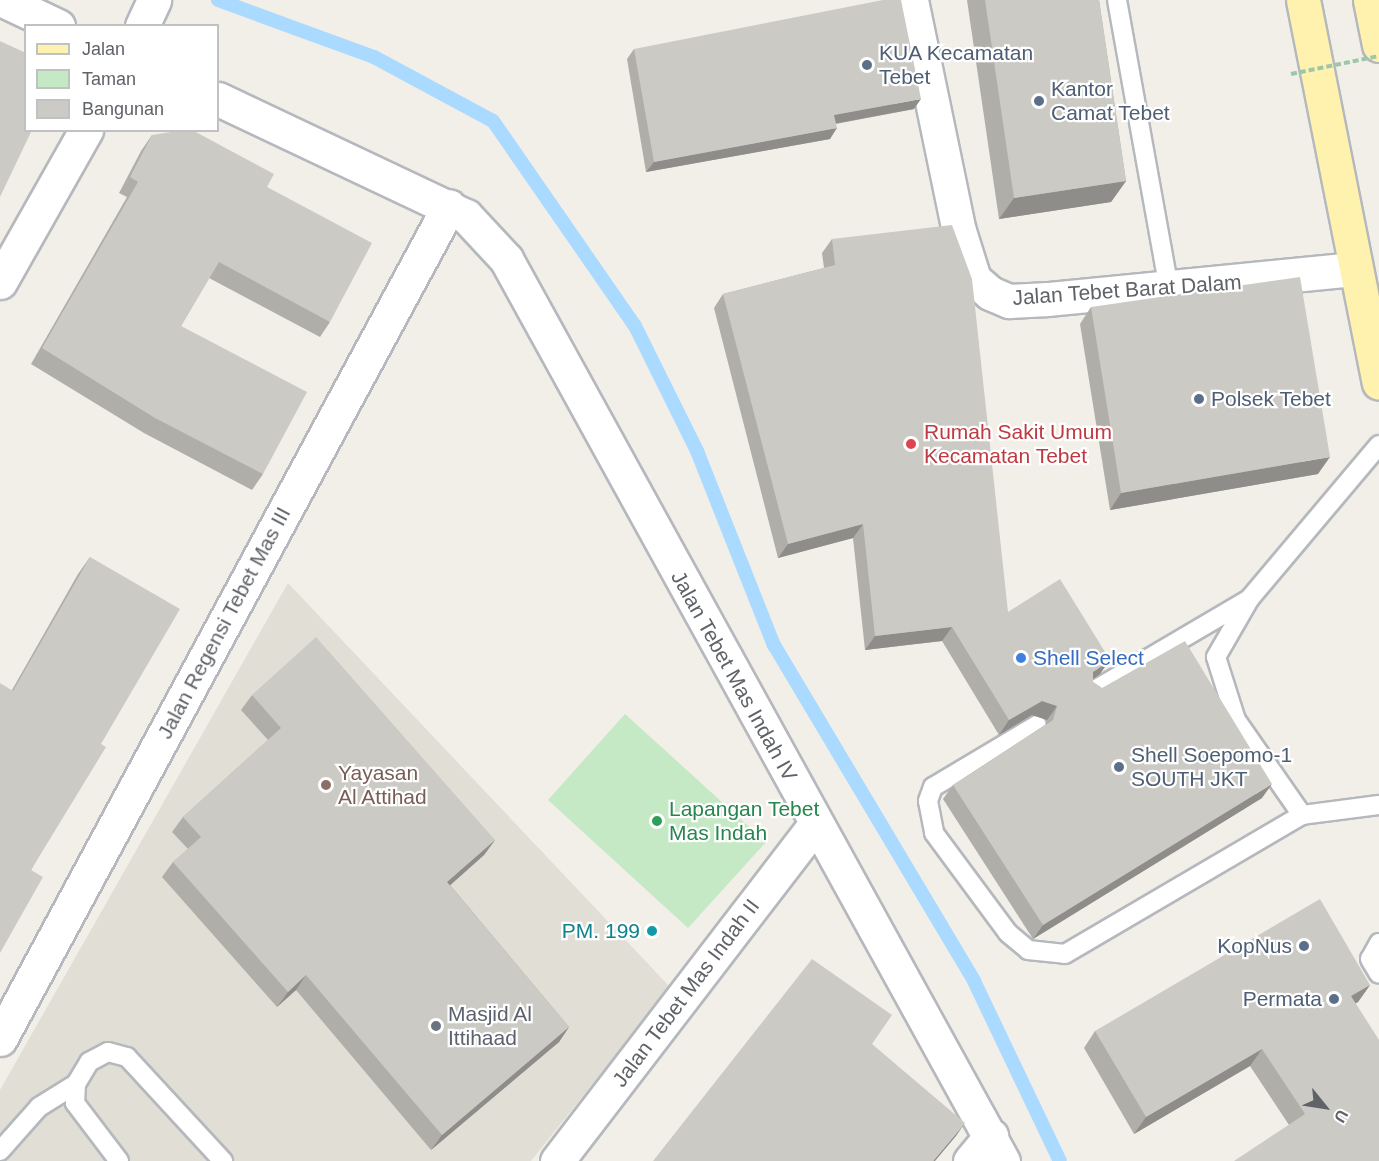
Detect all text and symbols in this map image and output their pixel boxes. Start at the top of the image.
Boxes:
legend [24,24,219,132]
text: Jalan [82,39,125,59]
place label: KUA Kecamatan Tebet [879,40,1034,90]
marker: KUA Kecamatan Tebet [860,58,874,72]
text: Taman [82,69,136,89]
place label: Kantor Camat Tebet [1051,76,1170,126]
marker: Kantor Camat Tebet [1032,94,1046,108]
text: Bangunan [82,99,164,119]
street label: Jalan Tebet Barat Dalam [1011,269,1243,311]
place label: Polsek Tebet [1211,386,1331,412]
marker: Polsek Tebet [1192,392,1206,406]
place label: Rumah Sakit Umum Kecamatan Tebet [924,419,1112,469]
marker: Rumah Sakit Umum Kecamatan Tebet [902,435,920,453]
street label: Jalan Regensi Tebet Mas III [152,503,296,743]
street label: Jalan Tebet Mas Indah IV [666,566,802,786]
place label: Shell Select [1033,645,1144,671]
marker: Shell Select [1014,651,1028,665]
place label: Shell Soepomo-1 SOUTH JKT [1131,742,1292,792]
place label: Yayasan Al Attihad [338,760,428,810]
marker: Shell Soepomo-1 SOUTH JKT [1112,760,1126,774]
marker: Yayasan Al Attihad [319,778,333,792]
place label: Lapangan Tebet Mas Indah [669,796,820,846]
marker: Lapangan Tebet Mas Indah [650,814,664,828]
street label: Jalan Tebet Mas Indah II [607,894,765,1092]
place label: PM. 199 [562,918,640,944]
marker: PM. 199 [645,924,659,938]
place label: KopNus [1217,933,1292,959]
marker: KopNus [1297,939,1311,953]
place label: Permata [1243,986,1322,1012]
marker: Permata [1327,992,1341,1006]
place label: Masjid Al Ittihaad [448,1001,533,1051]
marker: Masjid Al Ittihaad [429,1019,443,1033]
north arrow [1295,1077,1355,1137]
text: U [1331,1107,1351,1126]

